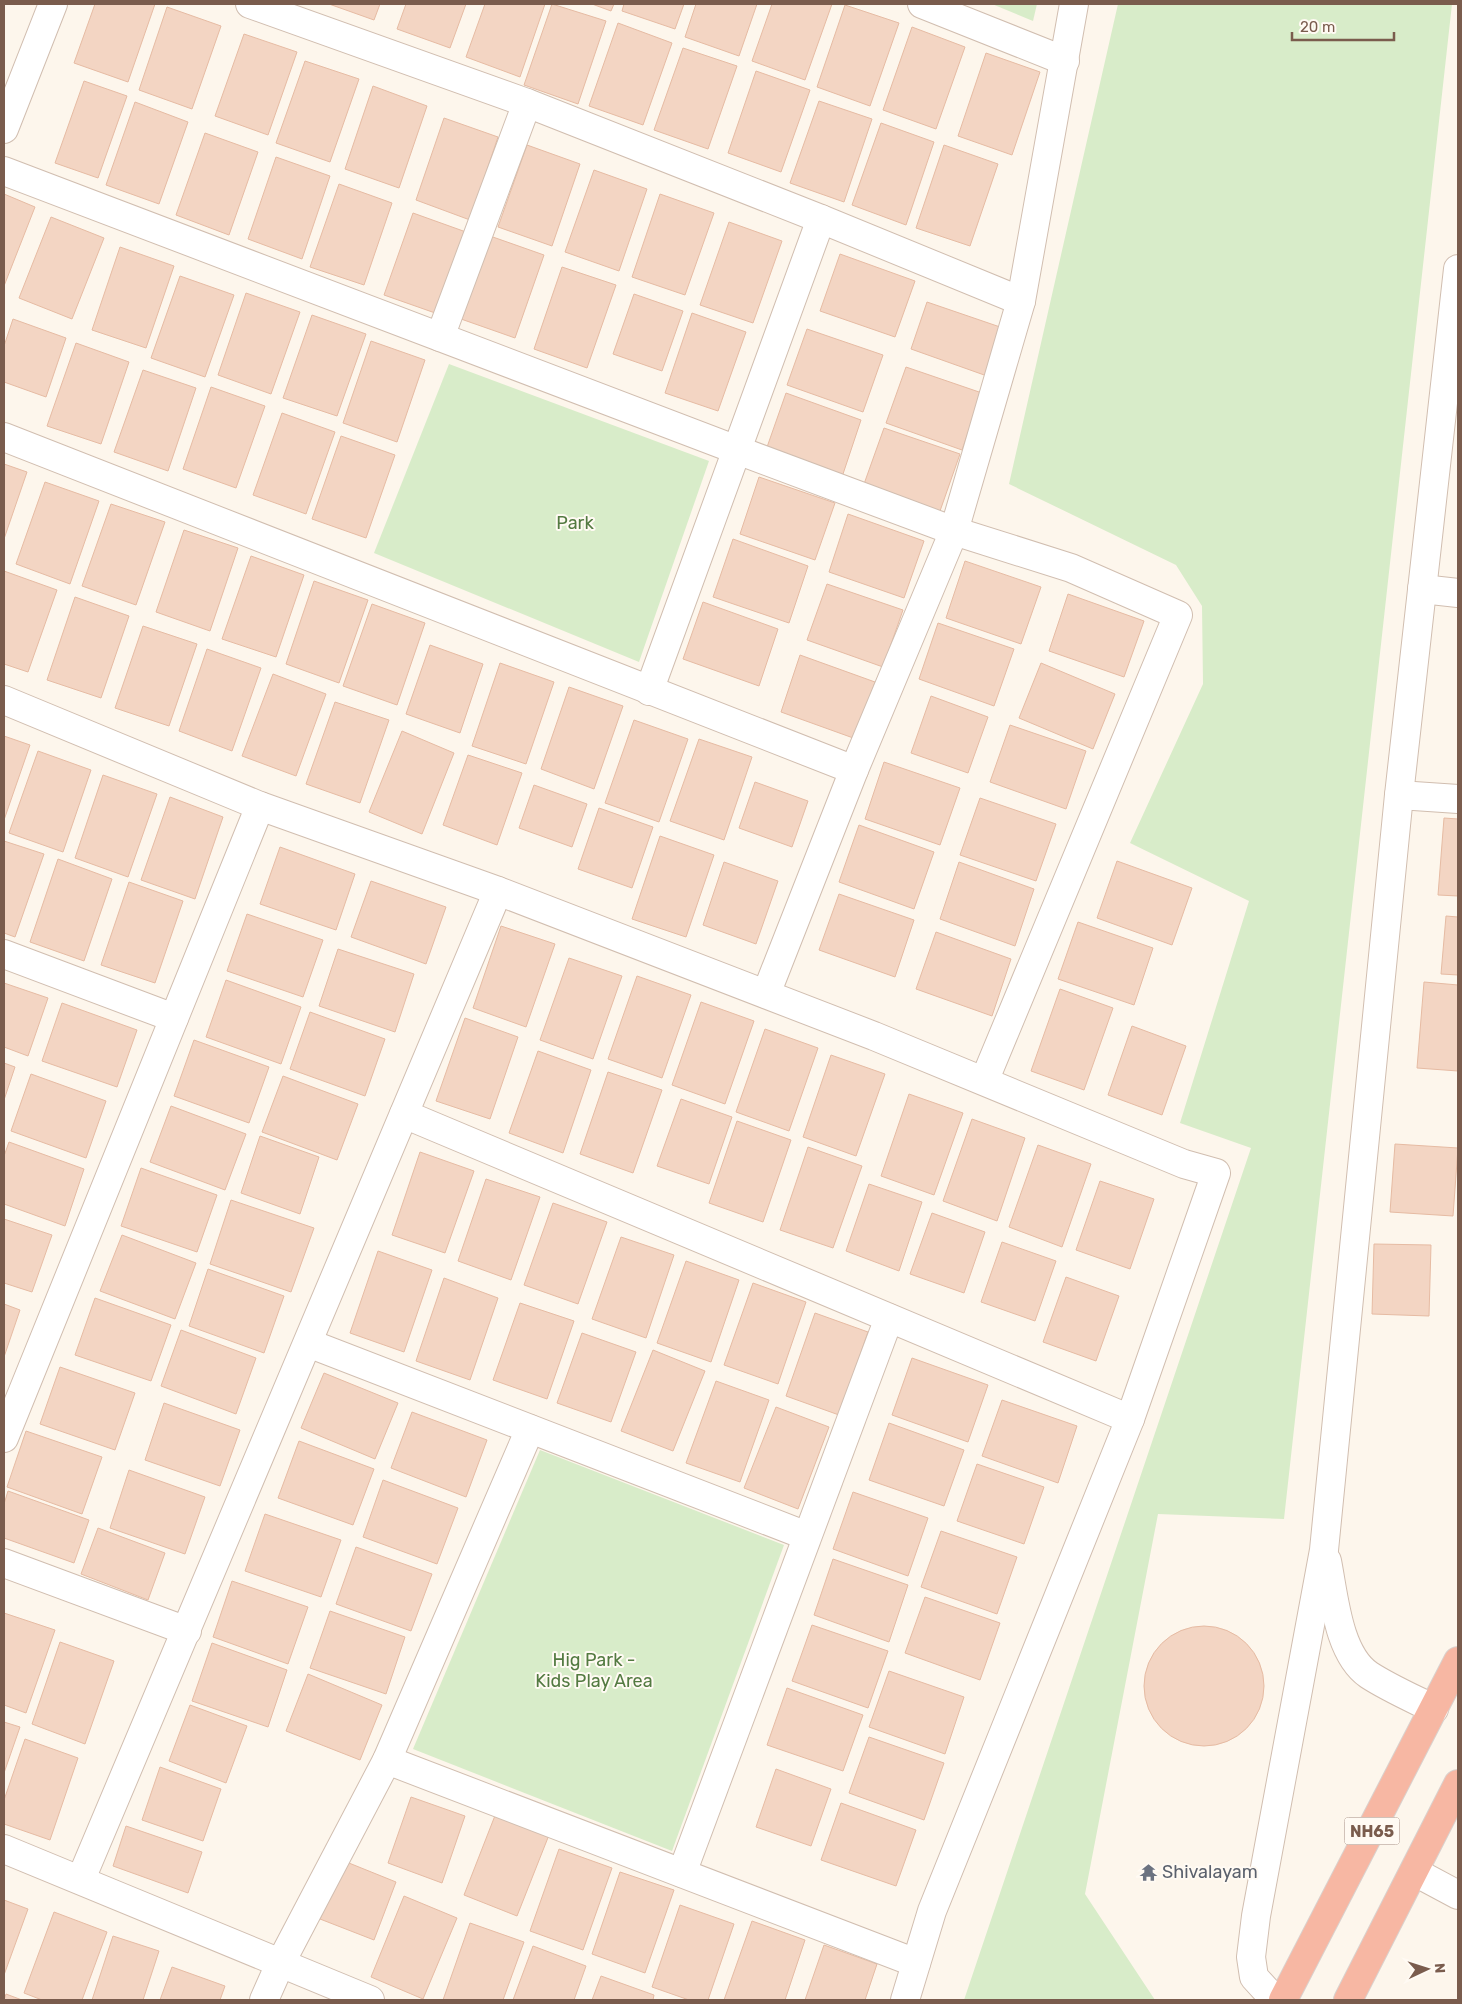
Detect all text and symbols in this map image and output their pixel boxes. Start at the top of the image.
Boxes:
scale bar [1292,10,1394,42]
text: 20 m [1300,18,1335,36]
park label: Park [556,512,594,534]
park label: Hig Park - Kids Play Area [535,1649,653,1692]
road number: NH65 [1344,1818,1400,1844]
place label: Shivalayam [1162,1861,1258,1883]
temple icon: Shivalayam [1138,1862,1158,1882]
north arrow [1402,1944,1452,1994]
text: N [1431,1963,1448,1974]

